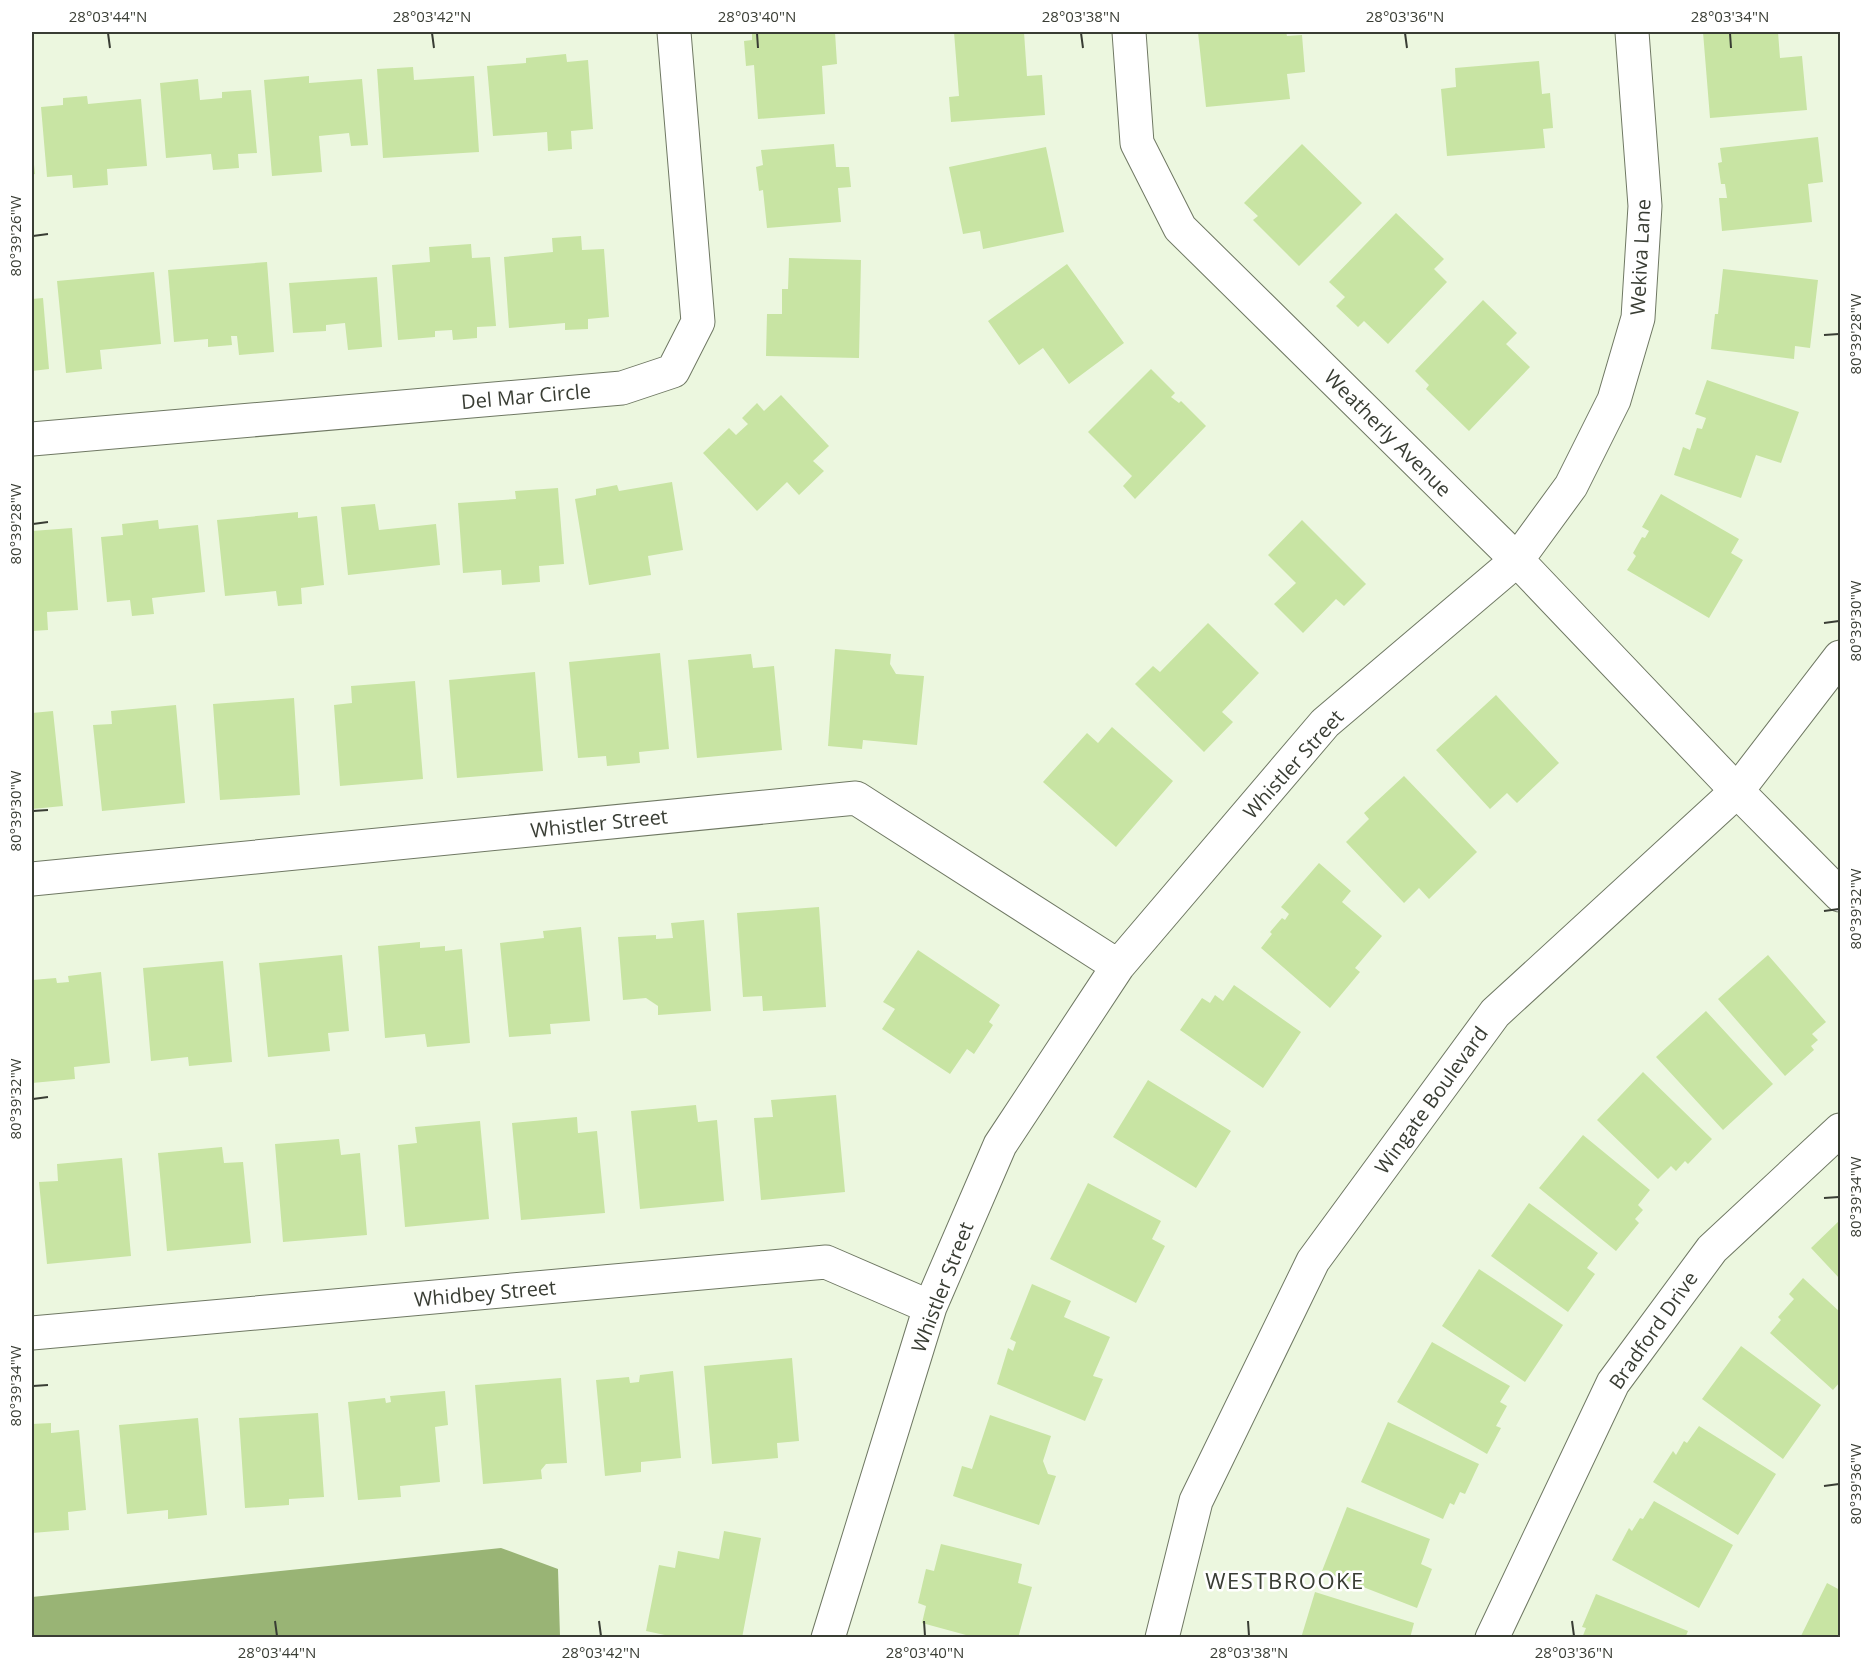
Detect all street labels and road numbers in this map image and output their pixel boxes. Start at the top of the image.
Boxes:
street label: Wekiva Lane [1623,198,1657,316]
street label: Weatherly Avenue [1319,364,1457,502]
street label: Del Mar Circle [460,377,592,415]
street label: Whistler Street [1237,704,1349,824]
street label: Whistler Street [529,802,669,844]
street label: Wingate Boulevard [1368,1021,1494,1179]
street label: Whistler Street [905,1218,979,1356]
street label: Bradford Drive [1602,1266,1704,1394]
street label: Whidbey Street [413,1273,557,1313]

